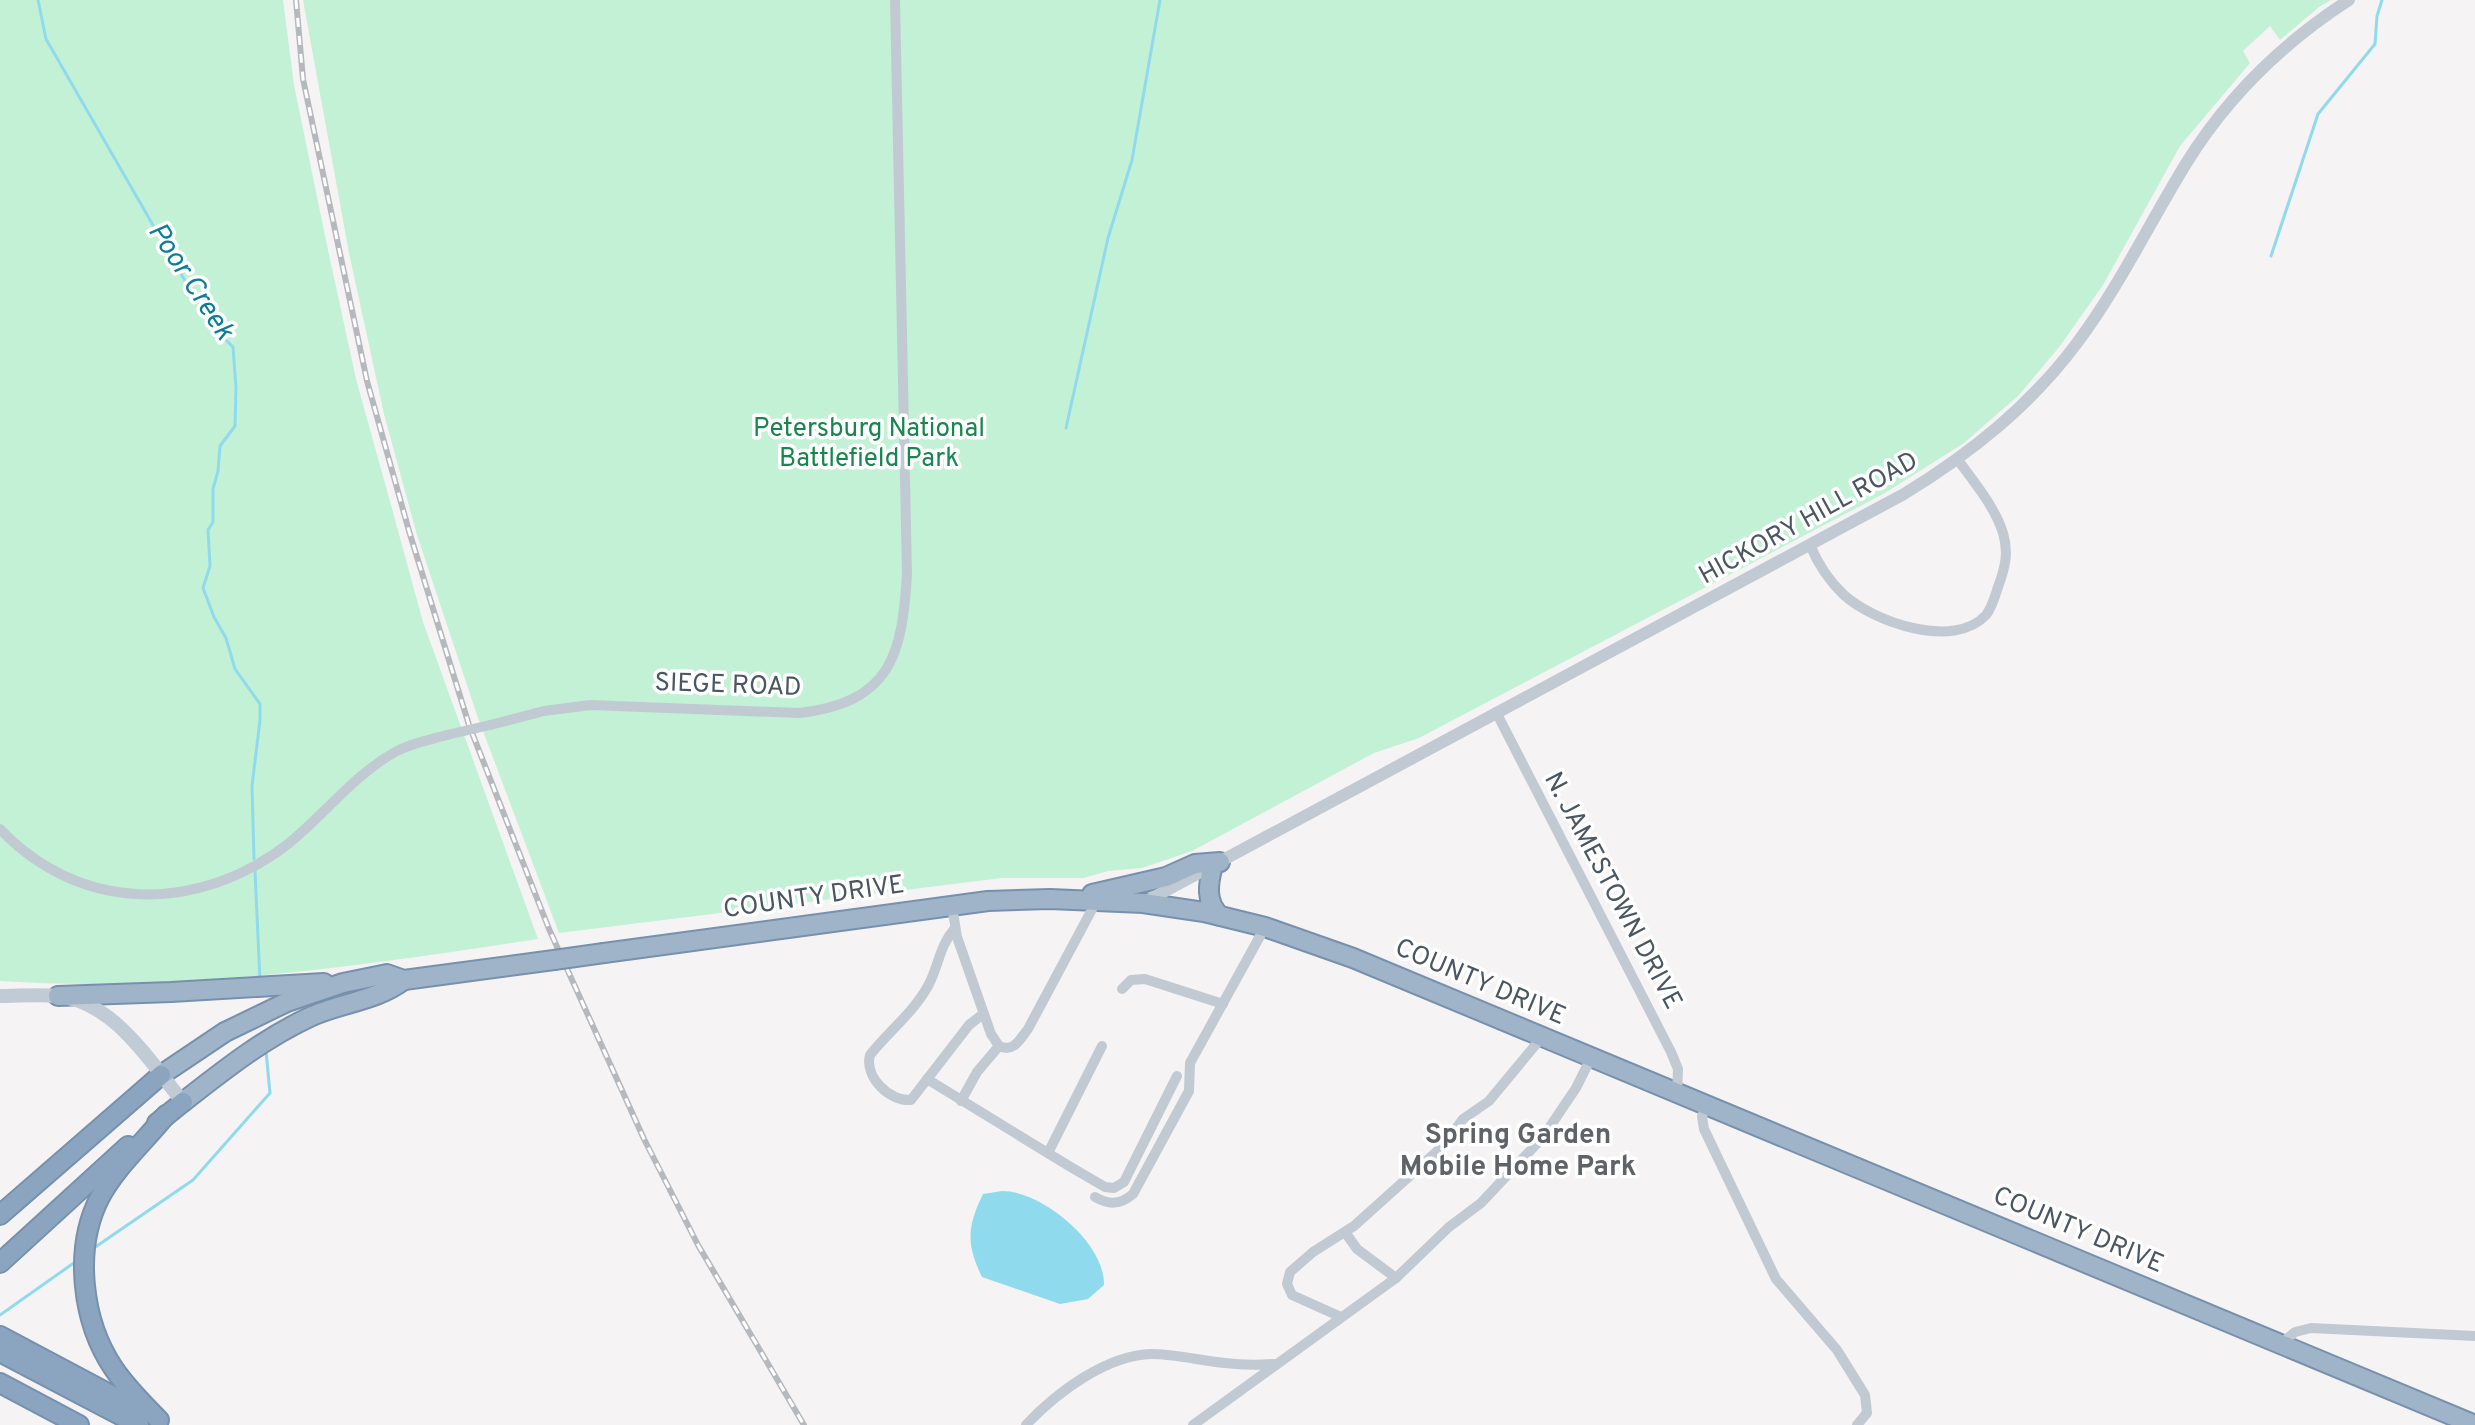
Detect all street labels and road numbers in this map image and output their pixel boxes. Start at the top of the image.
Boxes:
street label: HICKORY HILL ROAD [1694,445,1924,593]
street label: SIEGE ROAD [654,667,802,705]
street label: N. JAMESTOWN DRIVE [1535,767,1689,1015]
street label: COUNTY DRIVE [721,869,907,927]
street label: COUNTY DRIVE [1390,932,1570,1034]
street label: COUNTY DRIVE [1988,1180,2168,1282]

